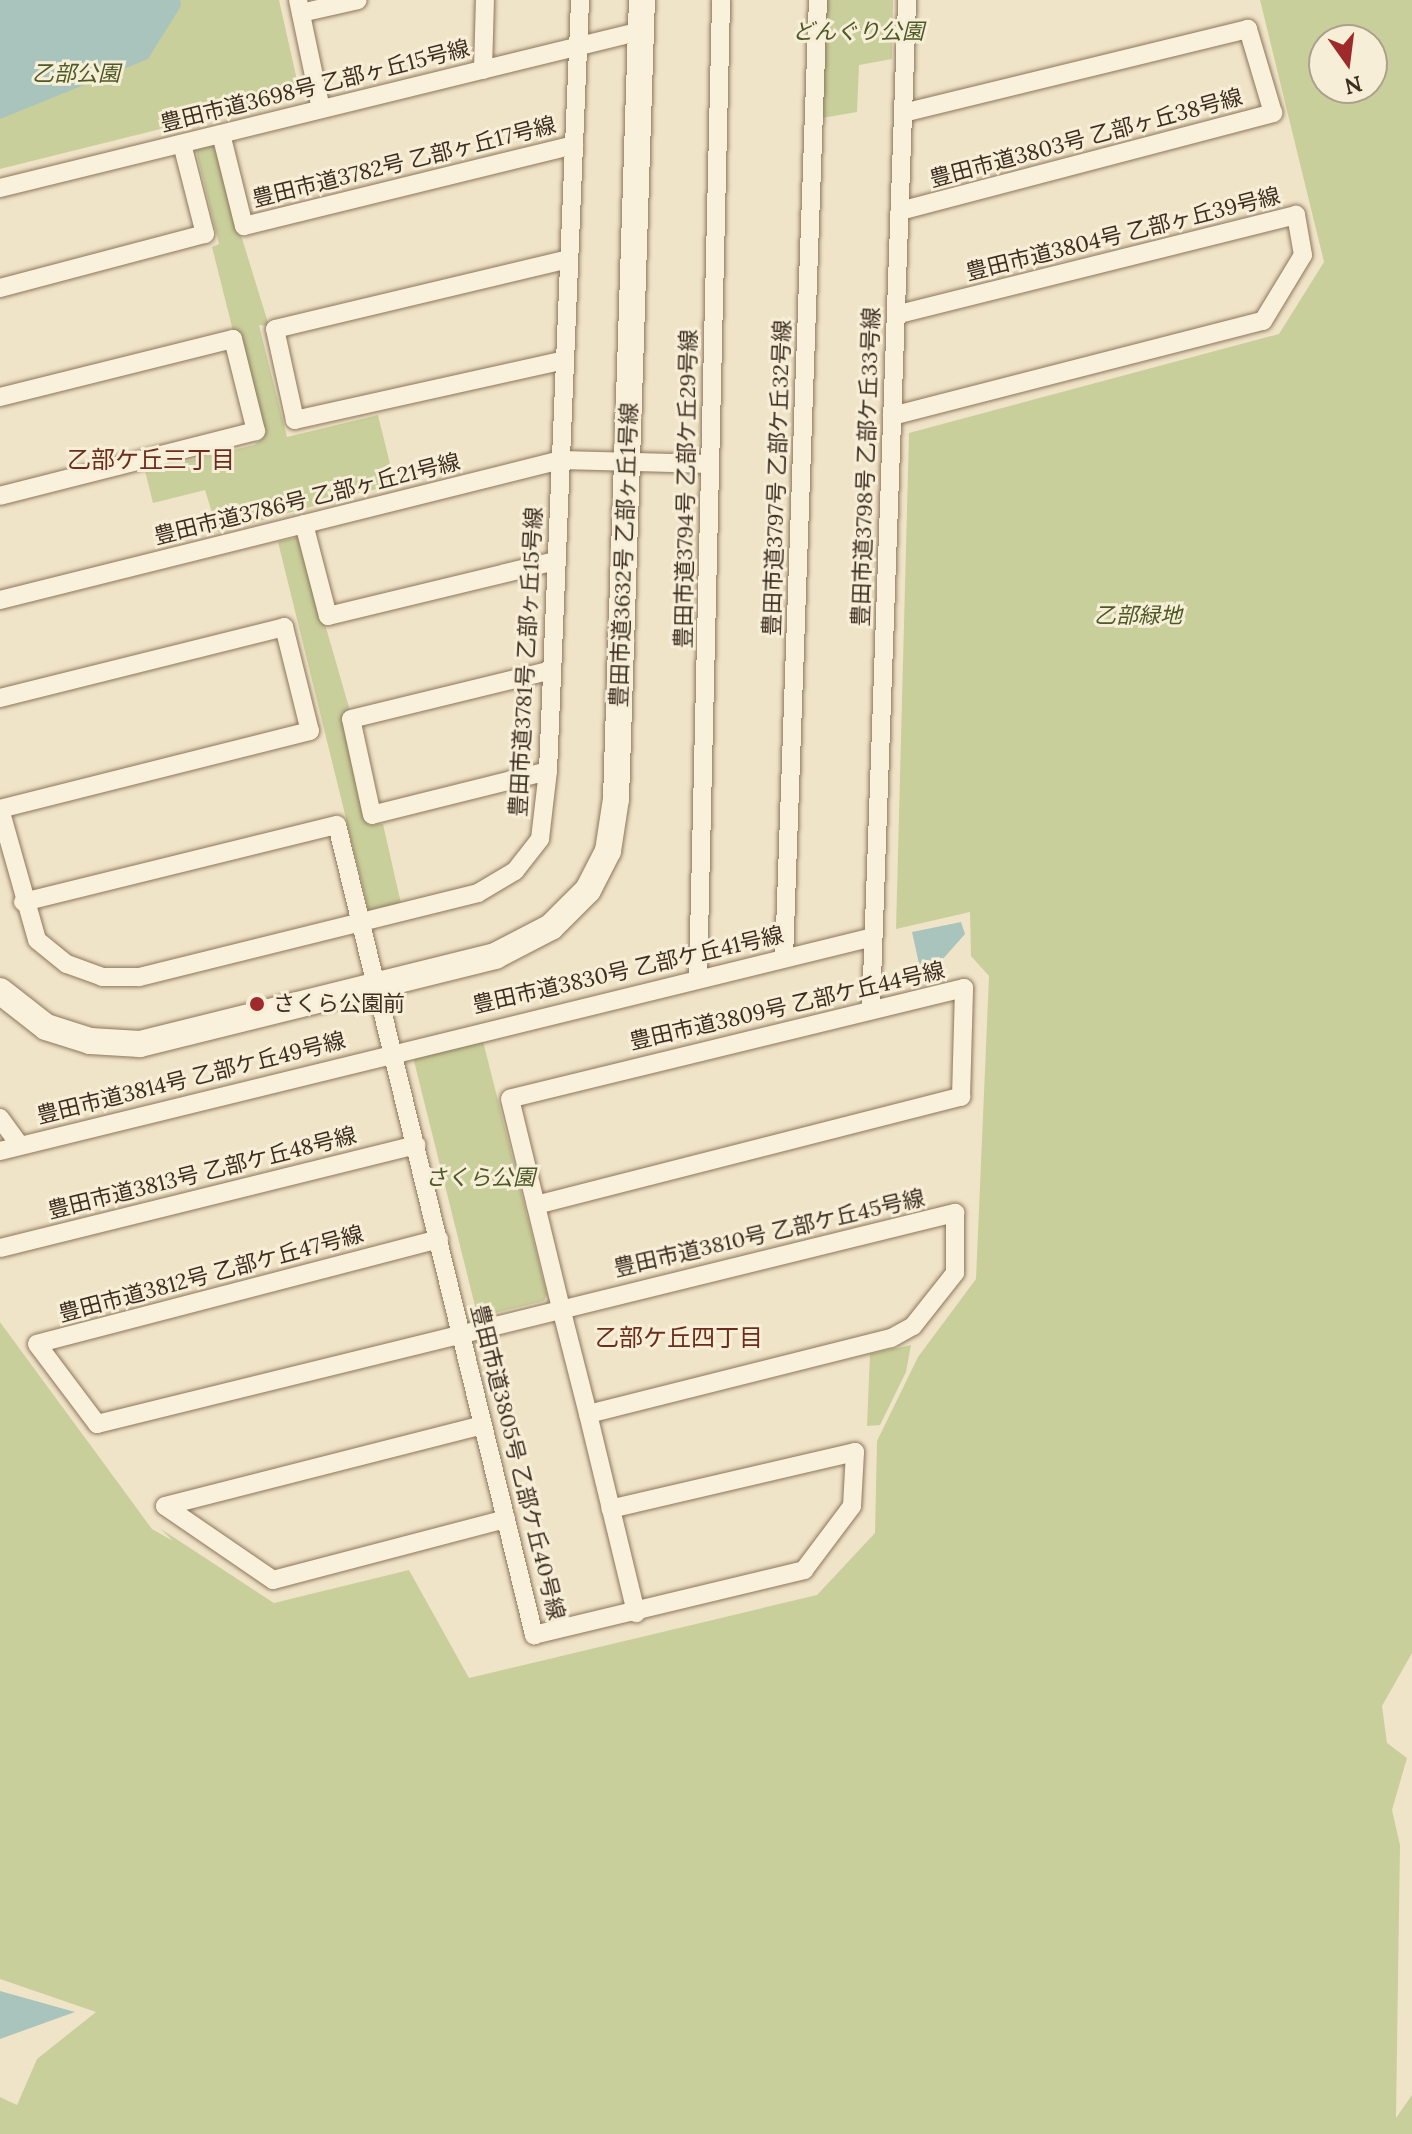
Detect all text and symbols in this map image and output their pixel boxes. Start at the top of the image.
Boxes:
park label: どんぐり公園 [792,19,924,45]
north arrow [1308,24,1388,104]
street label: 豊田市道3698号 乙部ヶ丘15号線 [158,35,472,137]
park label: 乙部公園 [32,61,120,87]
text: N [1342,70,1365,101]
street label: 豊田市道3803号 乙部ヶ丘38号線 [927,83,1245,193]
street label: 豊田市道3782号 乙部ヶ丘17号線 [249,111,559,213]
street label: 豊田市道3804号 乙部ヶ丘39号線 [963,182,1283,286]
street label: 豊田市道3798号 乙部ケ丘33号線 [847,307,885,627]
street label: 豊田市道3797号 乙部ケ丘32号線 [758,320,796,636]
street label: 豊田市道3794号 乙部ケ丘29号線 [670,329,702,649]
street label: 豊田市道3632号 乙部ヶ丘1号線 [605,402,643,708]
district label: 乙部ケ丘三丁目 [67,446,235,474]
street label: 豊田市道3786号 乙部ヶ丘21号線 [151,448,463,550]
street label: 豊田市道3781号 乙部ヶ丘15号線 [505,507,547,817]
park label: 乙部緑地 [1094,603,1182,629]
street label: 豊田市道3830号 乙部ケ丘41号線 [470,921,786,1019]
street label: 豊田市道3809号 乙部ケ丘44号線 [627,957,947,1055]
place label: さくら公園前 [273,991,405,1017]
marker: さくら公園前 [248,995,266,1013]
street label: 豊田市道3814号 乙部ケ丘49号線 [34,1027,348,1129]
street label: 豊田市道3813号 乙部ケ丘48号線 [45,1122,359,1224]
park label: さくら公園 [425,1165,535,1191]
street label: 豊田市道3810号 乙部ケ丘45号線 [611,1184,927,1282]
street label: 豊田市道3812号 乙部ケ丘47号線 [56,1221,366,1327]
street label: 豊田市道3805号 乙部ケ丘40号線 [466,1302,570,1622]
district label: 乙部ケ丘四丁目 [595,1324,763,1352]

